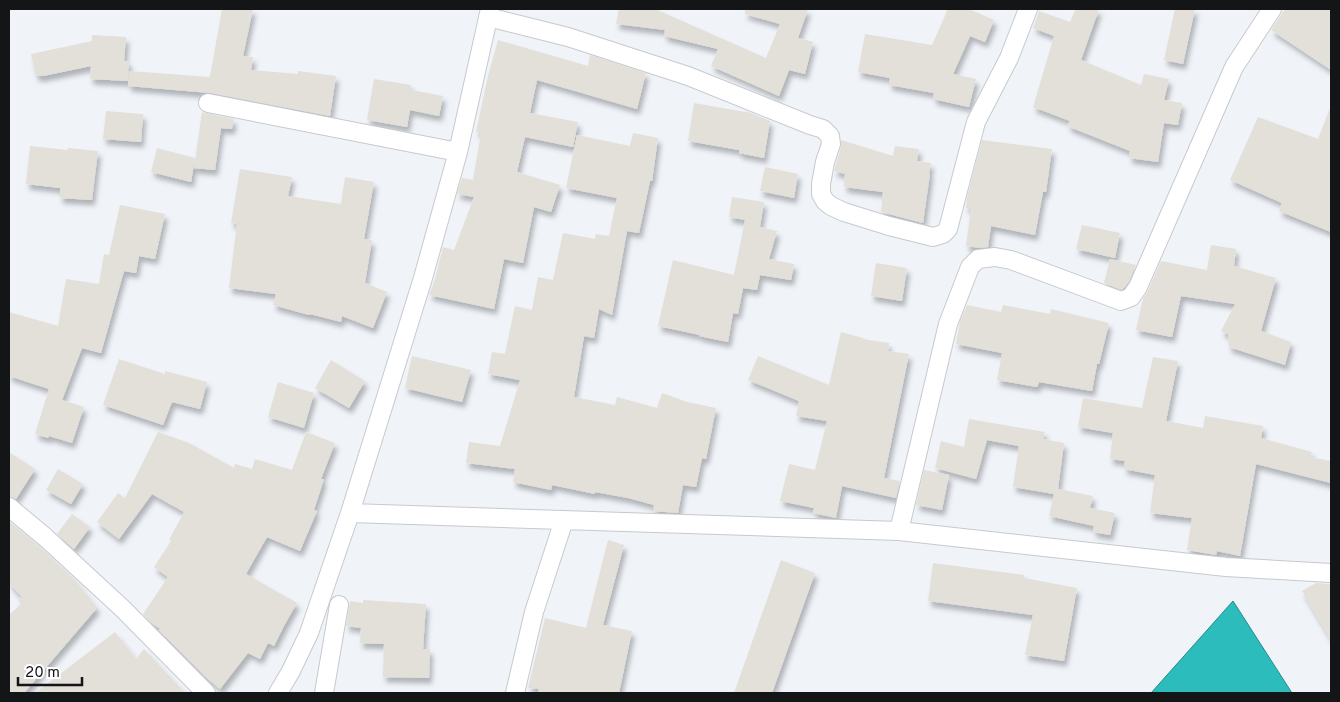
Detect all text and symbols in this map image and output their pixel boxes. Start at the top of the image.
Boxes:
scale bar [18,654,81,686]
text: 20 m [25,664,60,683]

